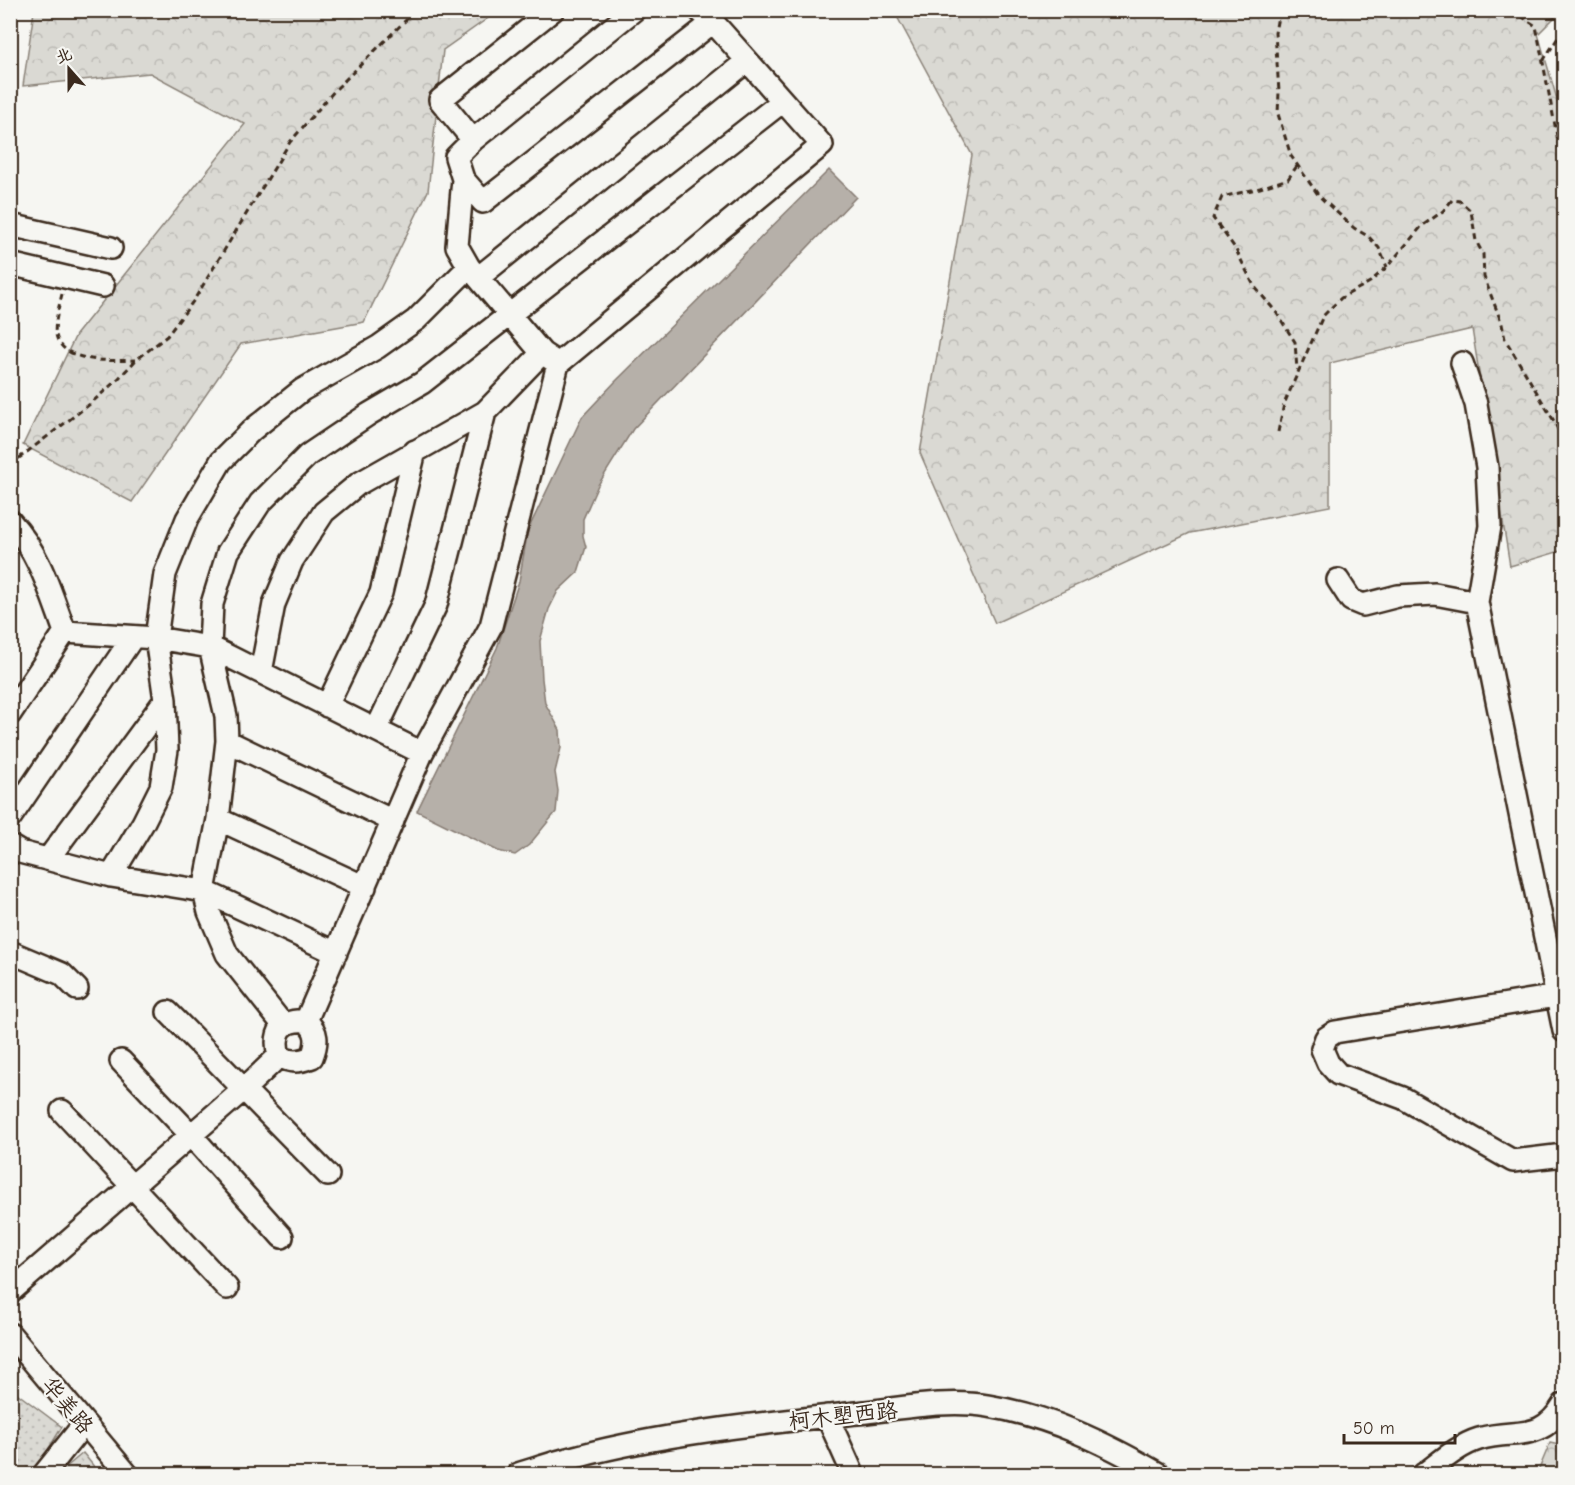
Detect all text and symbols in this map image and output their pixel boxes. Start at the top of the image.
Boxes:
north arrow [39,39,99,99]
text: 北 [53,45,75,67]
street label: 华美路 [36,1372,98,1439]
street label: 柯木塱西路 [787,1397,899,1435]
scale bar [1344,1407,1455,1445]
text: 50 m [1353,1418,1395,1439]

